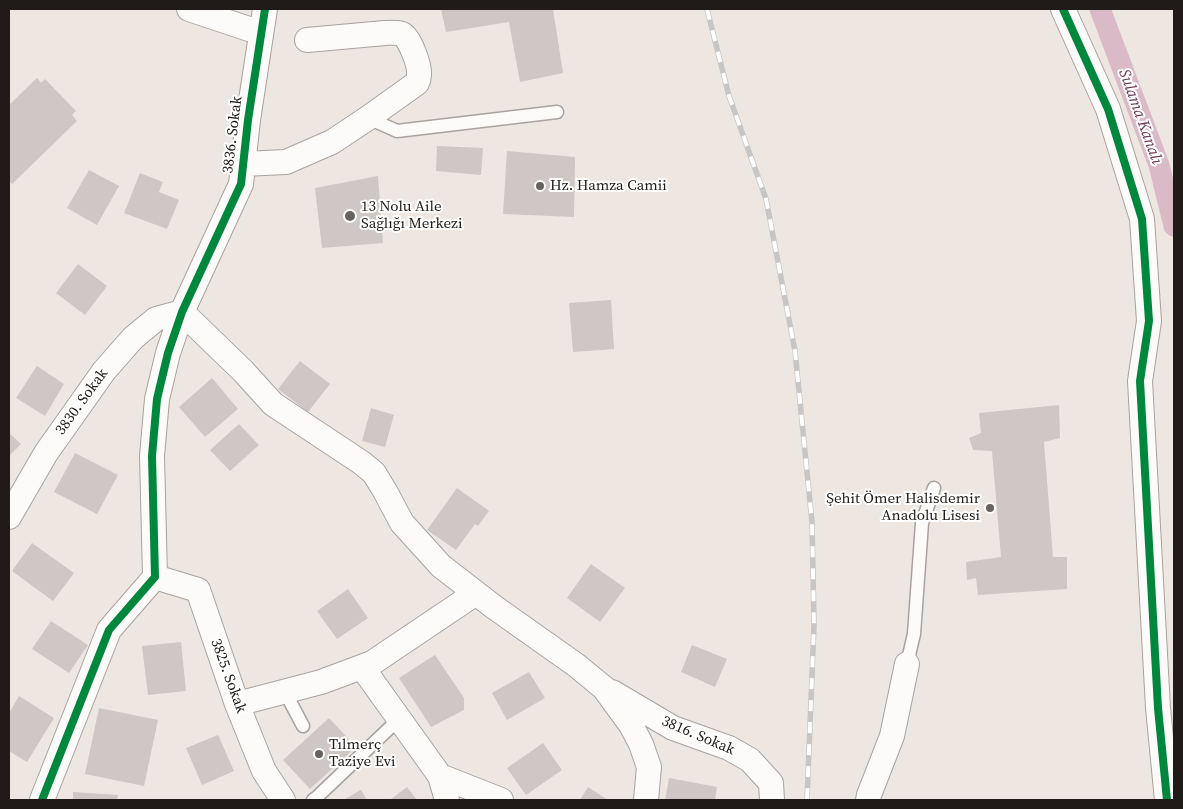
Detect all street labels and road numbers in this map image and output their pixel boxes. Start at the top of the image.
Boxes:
street label: 3836. Sokak [219,95,247,175]
street label: 3830. Sokak [52,365,112,439]
street label: 3825. Sokak [206,636,250,716]
street label: 3816. Sokak [659,713,737,759]

